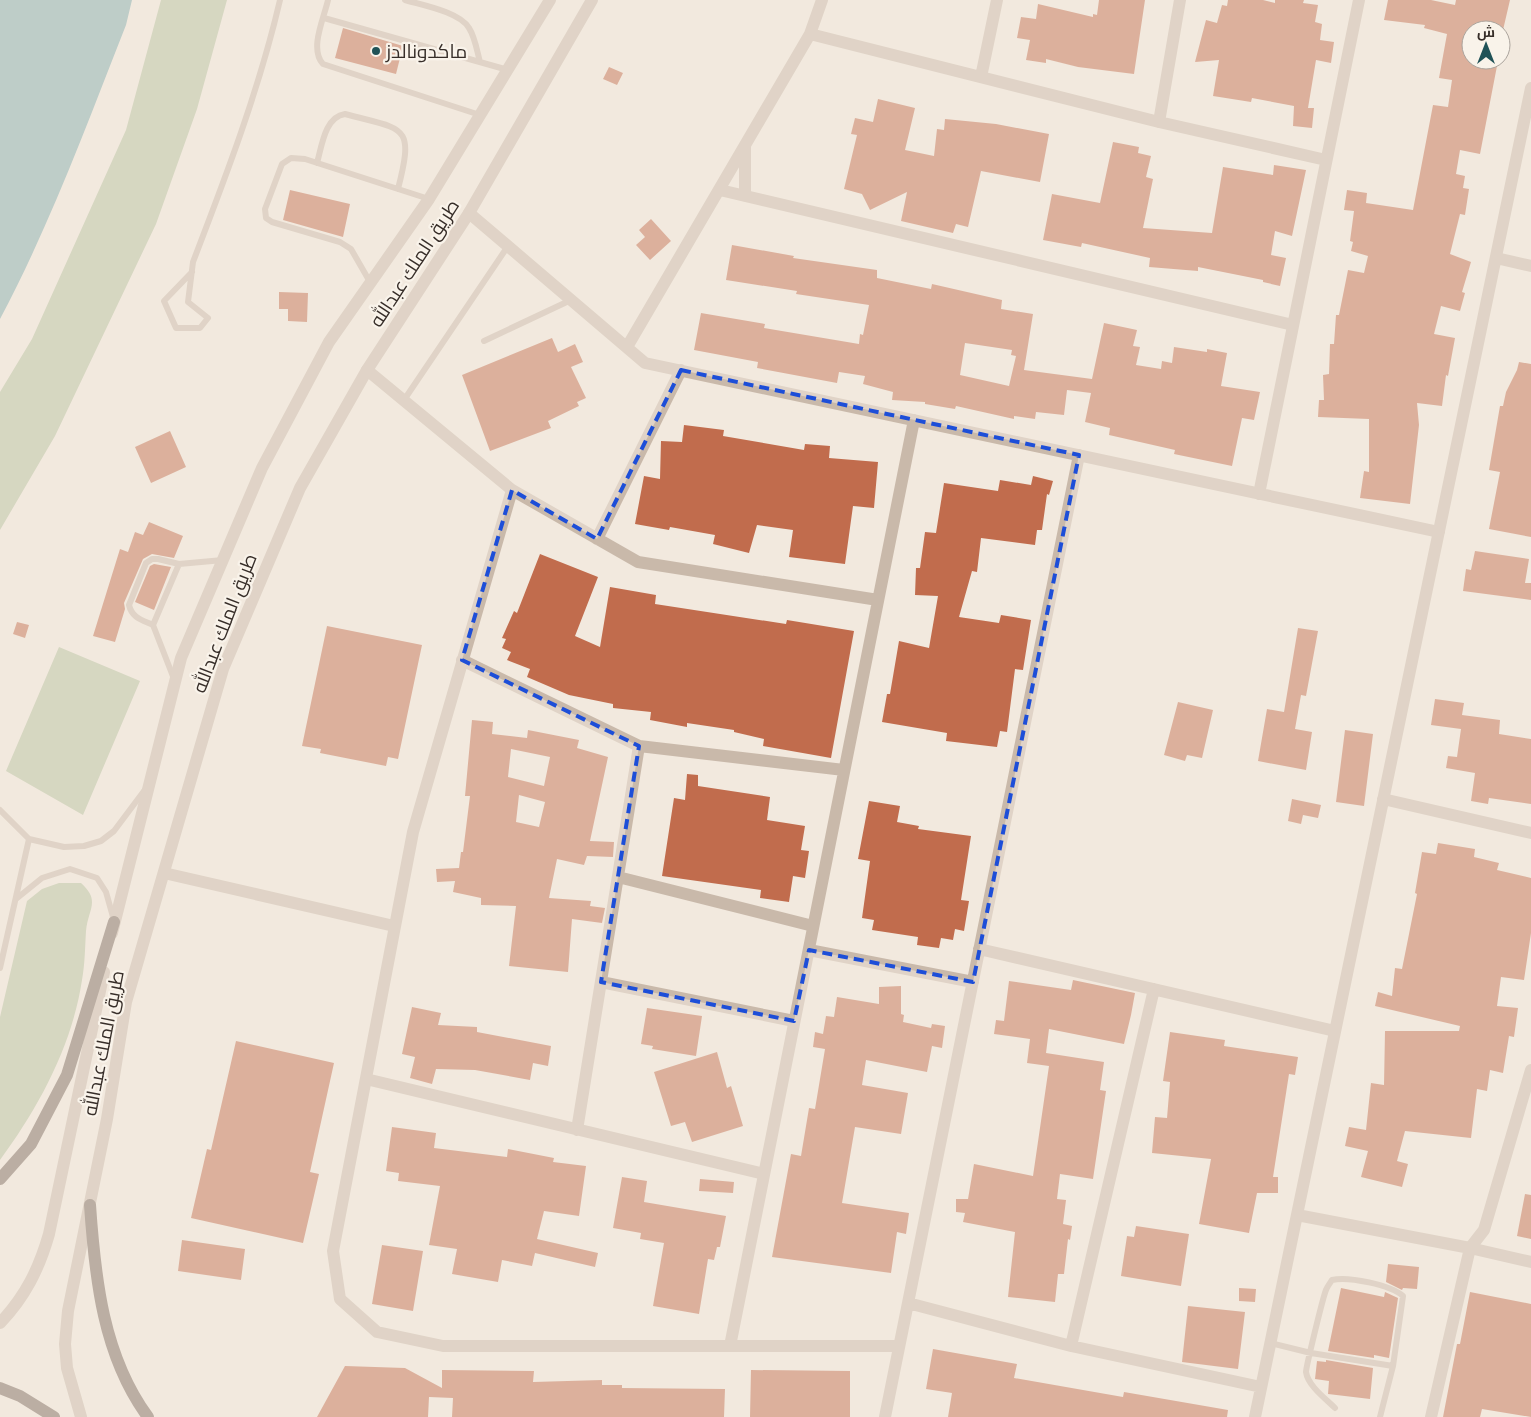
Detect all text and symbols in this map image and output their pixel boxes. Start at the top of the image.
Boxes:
north arrow [1461,20,1511,70]
text: ش [1477,23,1495,41]
place label: ماكدونالدز [385,39,467,63]
marker: ماكدونالدز [370,45,382,57]
street label: طريق الملك عبدالله [364,195,465,332]
street label: طريق الملك عبدالله [186,550,263,696]
street label: طريق الملك عبدالله [77,968,130,1118]

